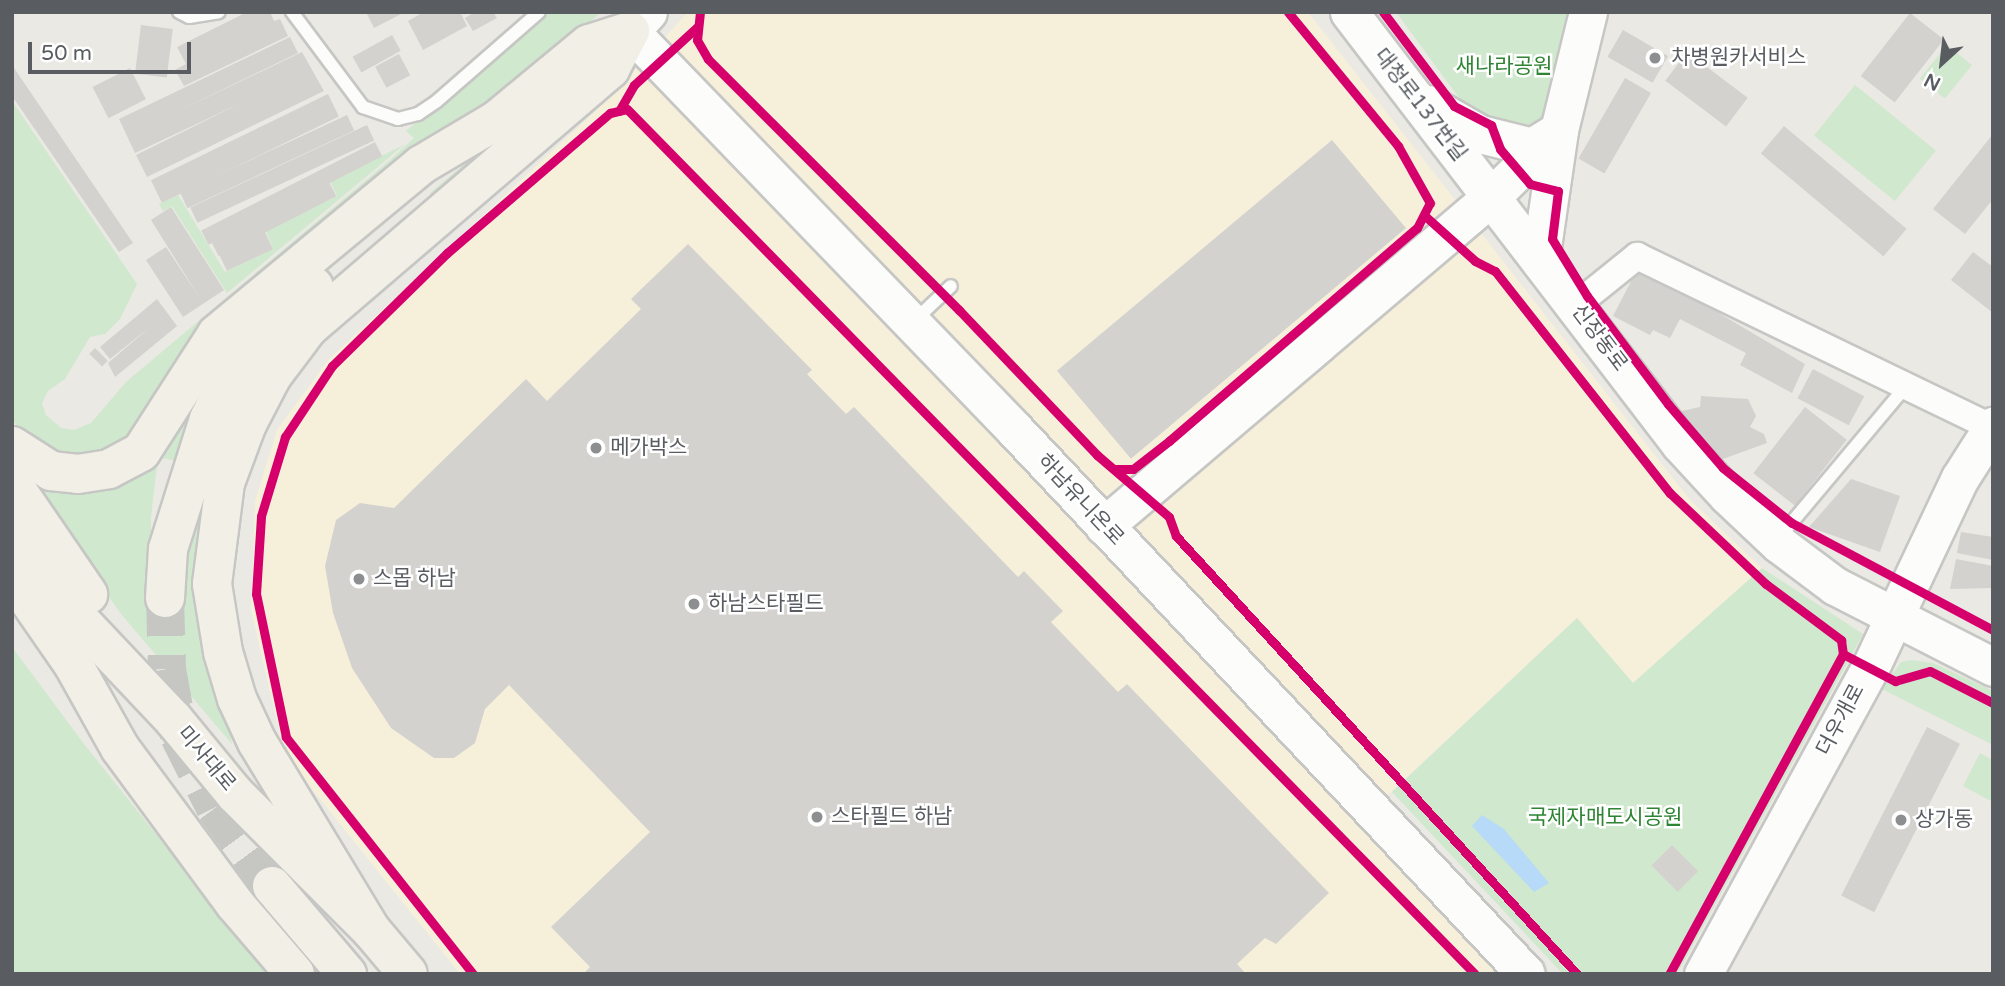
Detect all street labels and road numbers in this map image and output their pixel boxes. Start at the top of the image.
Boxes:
street label: 대청로137번길 [1368,44,1472,166]
street label: 신장동로 [1566,300,1632,376]
street label: 하남유니온로 [1031,449,1129,551]
street label: 더우개로 [1812,680,1870,760]
street label: 미사대로 [172,721,240,797]

